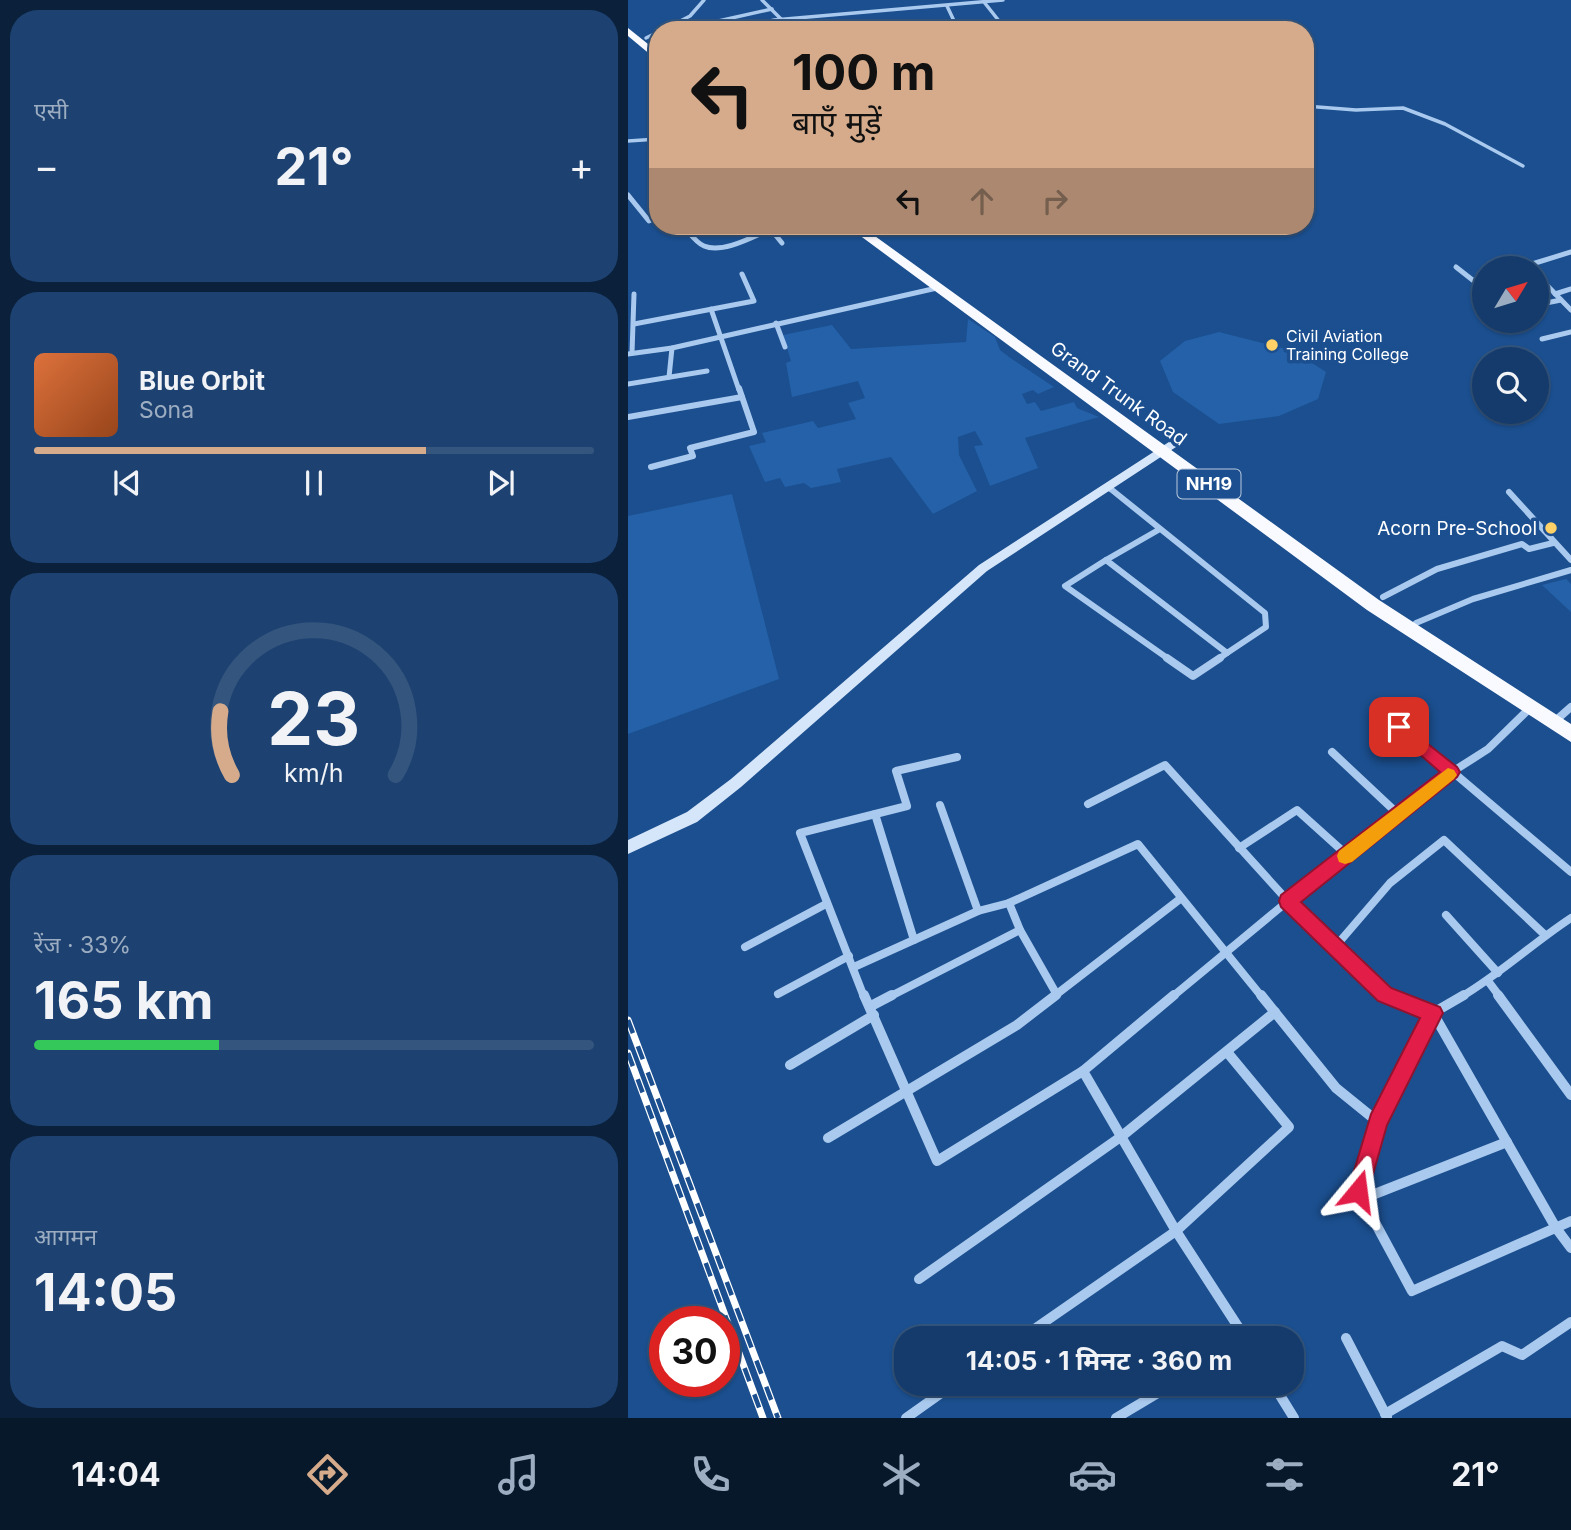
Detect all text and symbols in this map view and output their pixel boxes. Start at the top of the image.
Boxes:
text: 100 m [792,43,936,102]
icon: left [677,49,768,140]
text: एसी [34,97,68,125]
text: बाएँ मुड़ें [792,103,882,142]
text: 21° [274,135,354,198]
text: − [34,143,59,189]
text: + [569,143,594,189]
icon: left [890,182,928,220]
icon: ahead [963,182,1001,220]
icon: right [1036,182,1074,220]
north arrow [1472,256,1548,332]
map controls [1472,256,1549,424]
place label: Civil Aviation Training College [1286,326,1409,364]
street label: Grand Trunk Road [1046,336,1191,450]
marker: Civil Aviation Training College [1264,337,1280,353]
button: search [1472,347,1549,424]
text: Blue Orbit [139,365,265,396]
text: Sona [139,396,194,424]
icon: previous [108,464,146,502]
icon: pause [295,464,333,502]
icon: next [482,464,520,502]
road number: NH19 [1178,470,1240,498]
place label: Acorn Pre-School [1377,517,1537,540]
marker: Acorn Pre-School [1543,520,1559,536]
text: 23 [268,674,360,763]
pin [1369,697,1429,757]
icon: arrive [1380,708,1418,746]
text: km/h [284,758,344,788]
text: रेंज · 33% [34,931,131,959]
text: 165 km [34,969,213,1032]
position arrow [1321,1154,1395,1228]
text: आगमन [34,1223,97,1251]
text: 14:05 [34,1261,177,1324]
speed limit sign: 30 [649,1306,740,1397]
text: 14:05 · 1 मिनट · 360 m [966,1345,1232,1376]
icon: directions [303,1450,352,1499]
icon: music [494,1450,543,1499]
icon: phone [686,1450,735,1499]
icon: climate [877,1450,926,1499]
icon: car [1068,1450,1117,1499]
icon: filters [1260,1450,1309,1499]
text: 14:04 [71,1455,161,1494]
text: 21° [1451,1455,1500,1494]

